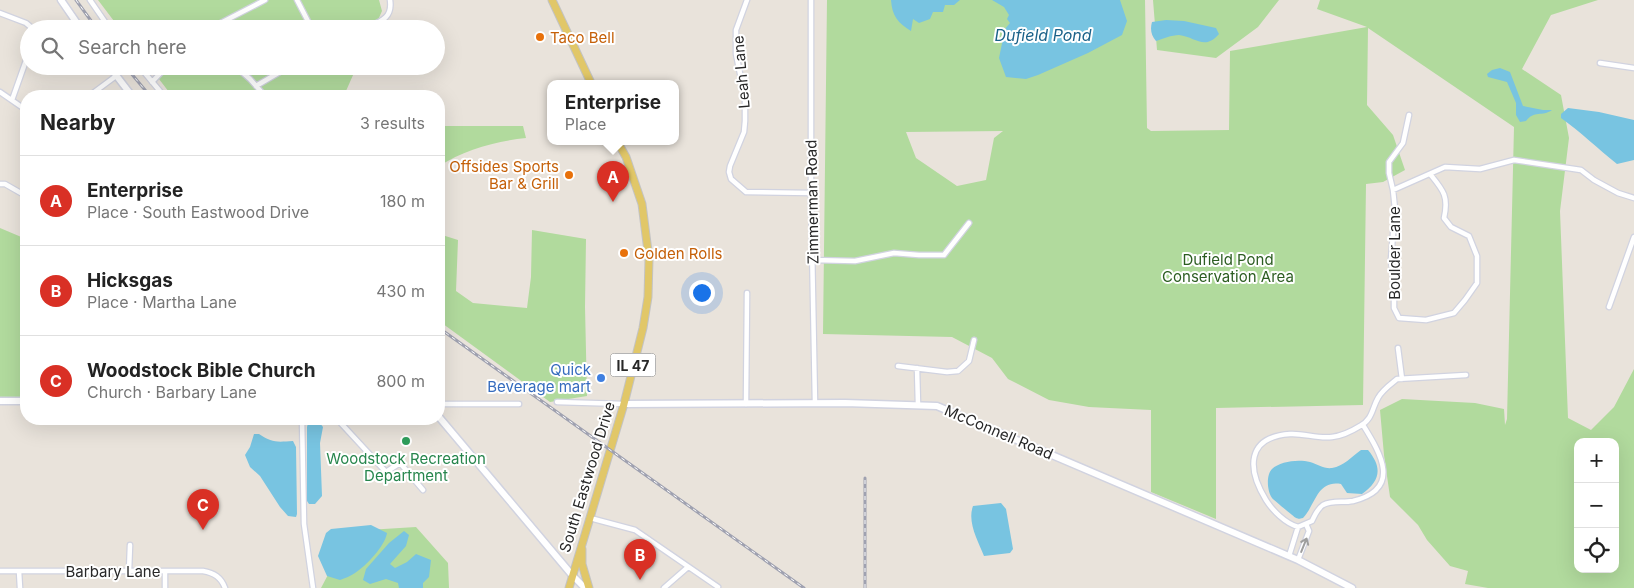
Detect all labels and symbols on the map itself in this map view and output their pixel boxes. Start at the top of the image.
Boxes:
water label: Dufield Pond [994,25,1092,45]
place label: Taco Bell [550,28,615,47]
marker: Taco Bell [534,31,546,43]
street label: Leah Lane [728,35,754,109]
street label: Zimmerman Road [801,139,823,265]
place label: Offsides Sports Bar & Grill [449,157,559,193]
pin: A [597,161,629,202]
marker: Offsides Sports Bar & Grill [563,169,575,181]
street label: Boulder Lane [1385,206,1404,300]
place label: Golden Rolls [634,244,723,263]
marker: Golden Rolls [618,247,630,259]
park label: Dufield Pond Conservation Area [1162,250,1294,286]
your location [689,280,715,306]
road number: IL 47 [610,354,656,376]
place label: Quick Beverage mart [487,360,592,396]
marker: Quick Beverage mart [595,372,607,384]
street label: South Eastwood Drive [555,399,619,555]
street label: McConnell Road [942,401,1056,463]
marker: Woodstock Recreation Department [400,435,412,447]
place label: Woodstock Recreation Department [326,449,486,485]
pin: C [187,489,219,530]
one-way arrow [1300,538,1309,553]
pin: B [624,539,656,580]
street label: Barbary Lane [66,562,160,581]

